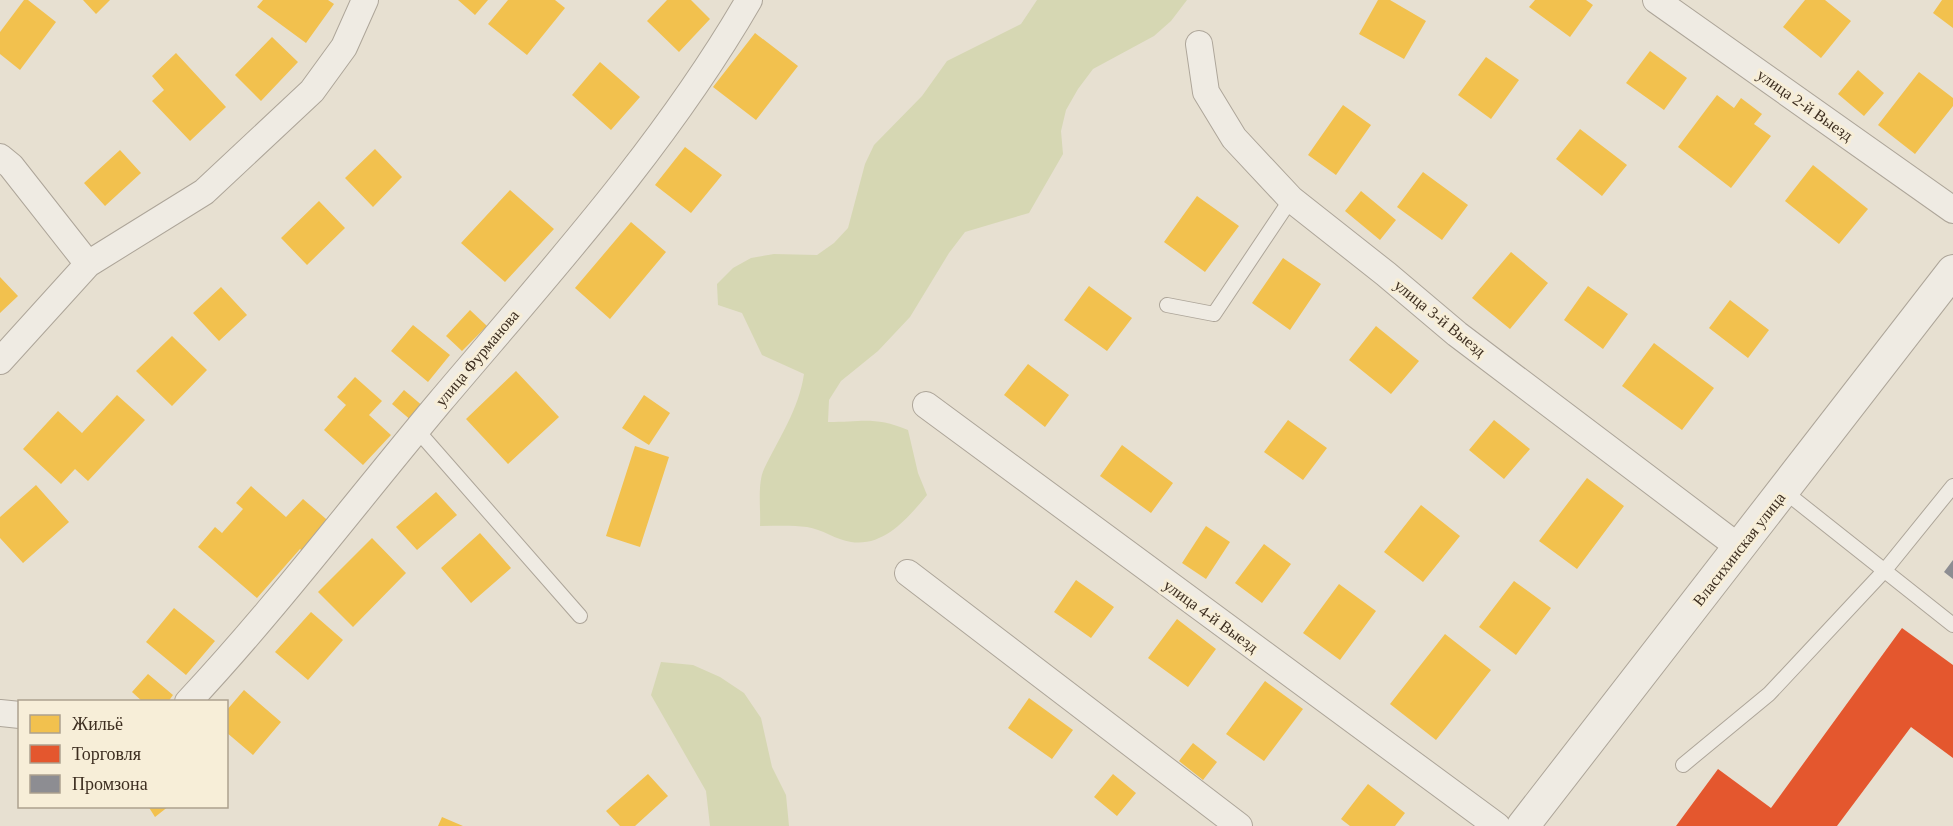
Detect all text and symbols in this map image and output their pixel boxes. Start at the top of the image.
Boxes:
street label: улица 2-й Выезд [1754,66,1856,145]
street label: улица 3-й Выезд [1390,276,1489,361]
street label: улица Фурманова [432,307,523,410]
street label: Власихинская улица [1689,489,1789,610]
street label: улица 4-й Выезд [1160,576,1261,657]
legend [18,700,228,808]
text: Жильё [72,714,123,734]
text: Торговля [72,744,141,764]
text: Промзона [72,774,148,794]

